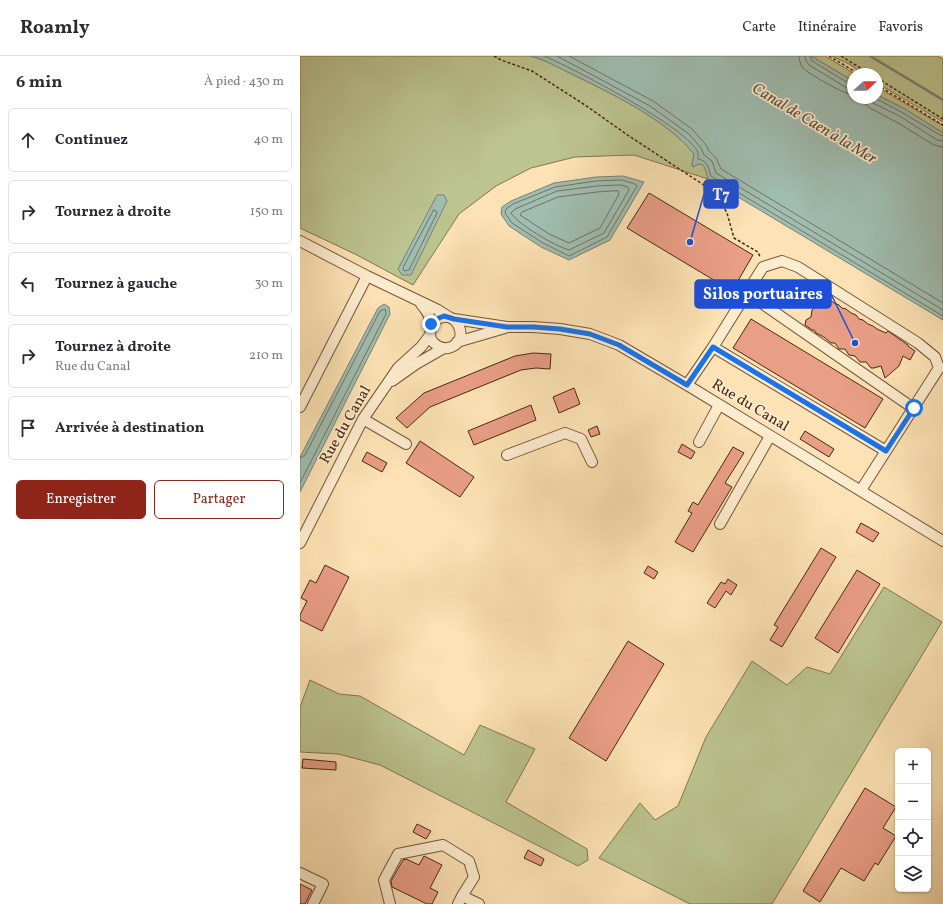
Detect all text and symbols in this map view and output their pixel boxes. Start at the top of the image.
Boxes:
text: Roamly [20,15,90,41]
text: Carte [742,18,776,37]
text: Itinéraire [798,18,857,37]
text: Favoris [879,18,923,37]
north arrow [847,68,883,104]
text: 6 min [16,71,62,94]
text: À pied · 430 m [204,73,284,91]
water label: Canal de Caen à la Mer [747,78,881,171]
icon: ahead [17,129,39,151]
text: Continuez [55,130,128,151]
text: 40 m [254,131,283,149]
callout: T7 [704,180,738,208]
text: T7 [712,185,730,207]
icon: right [17,201,39,223]
text: Tournez à droite [55,202,171,223]
text: 150 m [250,203,283,221]
icon: left [17,273,39,295]
text: Tournez à gauche [55,274,177,295]
text: 30 m [255,275,283,293]
callout: Silos portuaires [695,280,831,308]
text: Silos portuaires [703,284,823,306]
route end [422,315,440,333]
text: Tournez à droite [55,337,171,358]
icon: right [17,345,39,367]
text: 210 m [249,347,283,365]
text: Rue du Canal [55,358,130,376]
street label: Rue du Canal [707,375,793,437]
street label: Rue du Canal [315,382,377,468]
route start [905,399,923,417]
icon: arrive [17,417,39,439]
text: Arrivée à destination [55,418,204,439]
button: Enregistrer [16,480,146,519]
button: Partager [154,480,284,519]
map controls [895,748,931,892]
button: + [895,748,931,784]
button: − [895,784,931,820]
button: locate [895,820,931,856]
button: layers [895,856,931,892]

